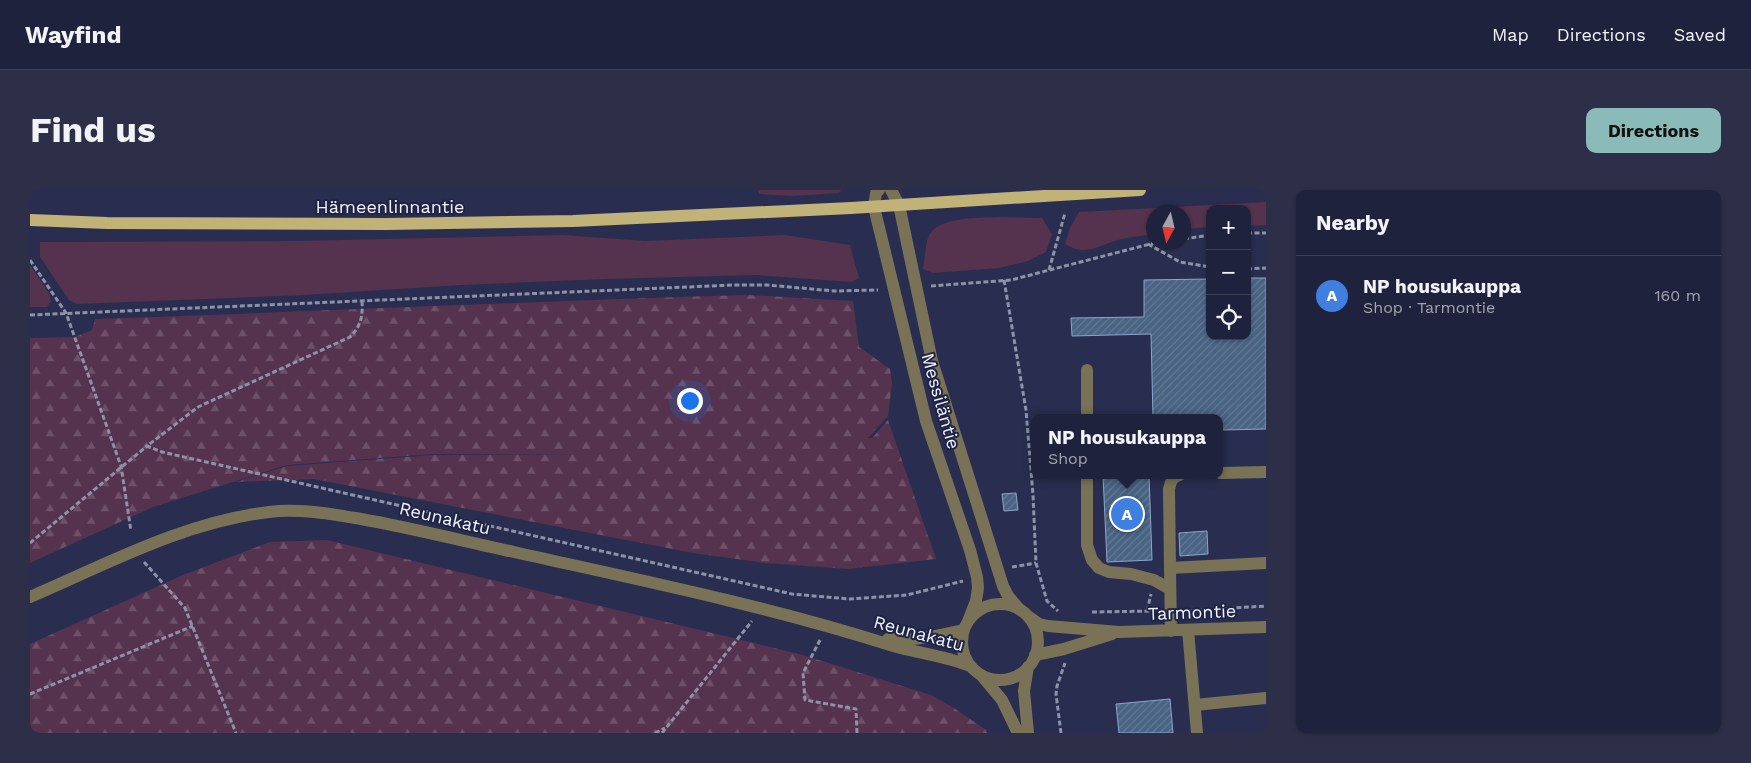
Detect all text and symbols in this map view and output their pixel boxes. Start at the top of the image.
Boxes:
text: Wayfind [25,21,121,49]
text: Map [1492,24,1529,45]
text: Directions [1557,24,1646,45]
text: Saved [1674,24,1726,45]
button: Directions [1586,108,1721,153]
text: Find us [30,109,156,151]
street label: Hämeenlinnantie [316,196,464,217]
north arrow [1146,205,1191,250]
map controls [1206,205,1251,340]
button: + [1206,205,1251,250]
text: Nearby [1316,210,1389,235]
button: − [1206,250,1251,295]
text: NP housukauppa [1363,275,1521,298]
text: A [1327,286,1337,305]
text: 160 m [1654,286,1701,305]
button: locate [1206,295,1251,340]
text: Shop · Tarmontie [1363,298,1495,317]
street label: Messiläntie [917,351,965,451]
your location [677,388,703,414]
popup [1031,414,1223,479]
text: NP housukauppa [1048,426,1206,449]
text: Shop [1048,449,1088,468]
pin: A [1111,495,1143,533]
street label: Reunakatu [397,497,493,539]
street label: Tarmontie [1148,600,1236,624]
street label: Reunakatu [871,611,967,655]

